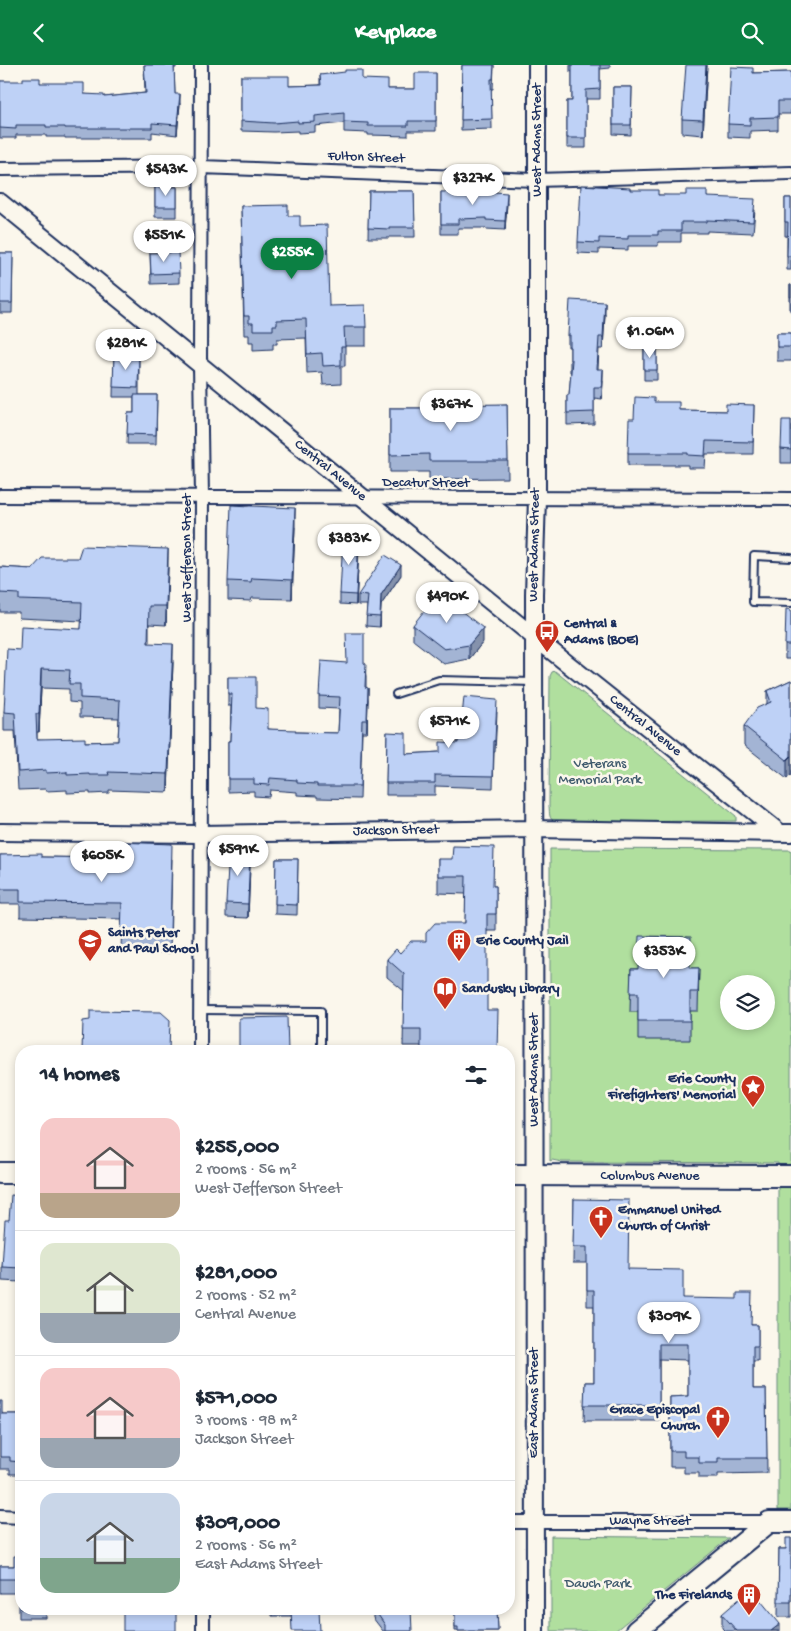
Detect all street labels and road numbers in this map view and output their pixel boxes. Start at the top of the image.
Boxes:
street label: West Adams Street [529,82,546,197]
street label: Fulton Street [326,148,406,168]
street label: Central Avenue [290,437,370,506]
street label: Decatur Street [382,475,471,492]
street label: West Adams Street [526,487,545,602]
street label: West Jefferson Street [179,493,196,622]
street label: Central Avenue [605,692,685,761]
street label: Jackson Street [353,822,440,840]
street label: West Adams Street [526,1012,543,1127]
street label: Columbus Avenue [601,1168,700,1185]
street label: East Adams Street [526,1346,543,1458]
street label: Wayne Street [609,1513,692,1530]

